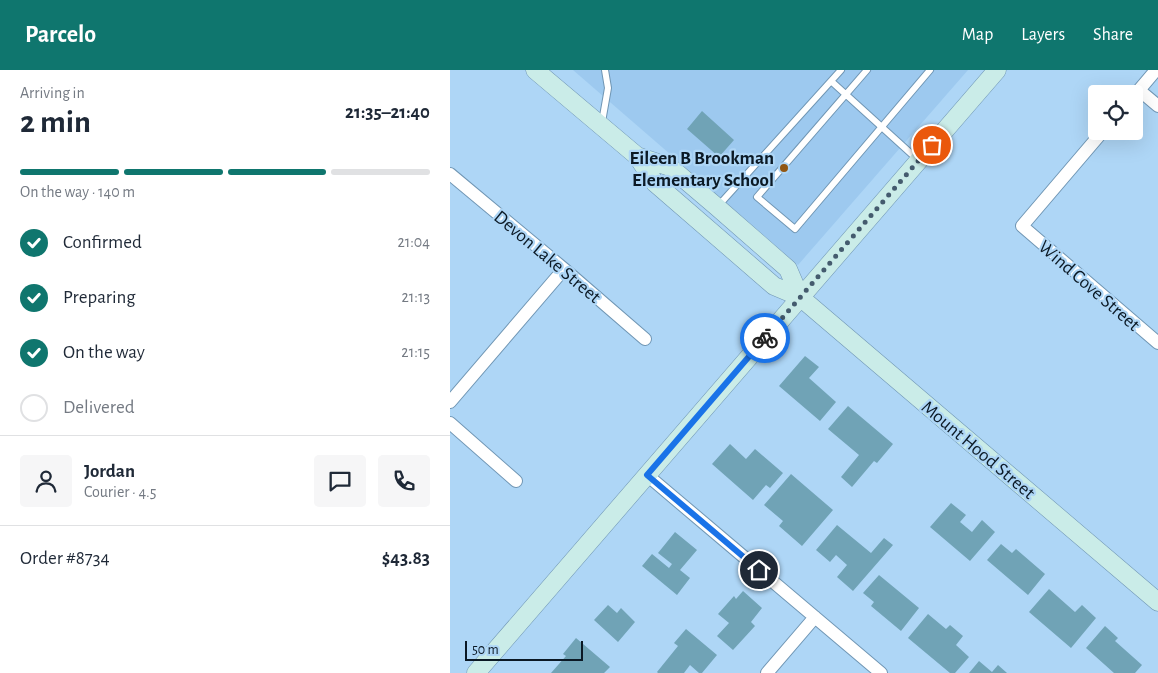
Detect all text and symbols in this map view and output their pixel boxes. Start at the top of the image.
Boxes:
text: Parcelo [25,23,96,47]
text: Map [962,26,993,44]
text: Layers [1021,26,1065,44]
text: Share [1093,26,1133,44]
text: Arriving in [20,85,85,101]
map controls [1088,85,1143,140]
button: locate [1088,85,1143,140]
text: 21:35–21:40 [345,103,430,122]
text: 2 min [20,106,91,138]
pin [911,124,953,166]
icon: bag [918,131,946,159]
place label: Eileen B Brookman Elementary School [630,149,774,190]
marker: Eileen B Brookman Elementary School [778,162,790,174]
text: On the way · 140 m [20,184,135,200]
street label: Devon Lake Street [490,207,604,307]
icon: check [20,229,48,257]
text: Confirmed [63,233,142,252]
text: 21:04 [397,234,430,250]
street label: Wind Cove Street [1035,237,1143,335]
icon: check [20,284,48,312]
text: Preparing [63,288,136,307]
text: 21:13 [401,289,430,305]
courier [740,313,790,363]
icon: bike [751,324,779,352]
icon: check [20,339,48,367]
text: On the way [63,343,145,362]
text: 21:15 [401,344,430,360]
street label: Mount Hood Street [918,397,1038,503]
text: Delivered [63,398,135,417]
button: person [20,455,72,507]
button: chat [314,455,366,507]
button: phone [378,455,430,507]
text: Jordan [84,462,135,481]
text: Courier · 4.5 [84,484,156,500]
text: Order #8734 [20,549,110,568]
text: $43.83 [382,549,430,568]
pin [738,549,780,591]
icon: home [745,556,773,584]
scale bar [465,638,582,661]
text: 50 m [472,643,499,657]

